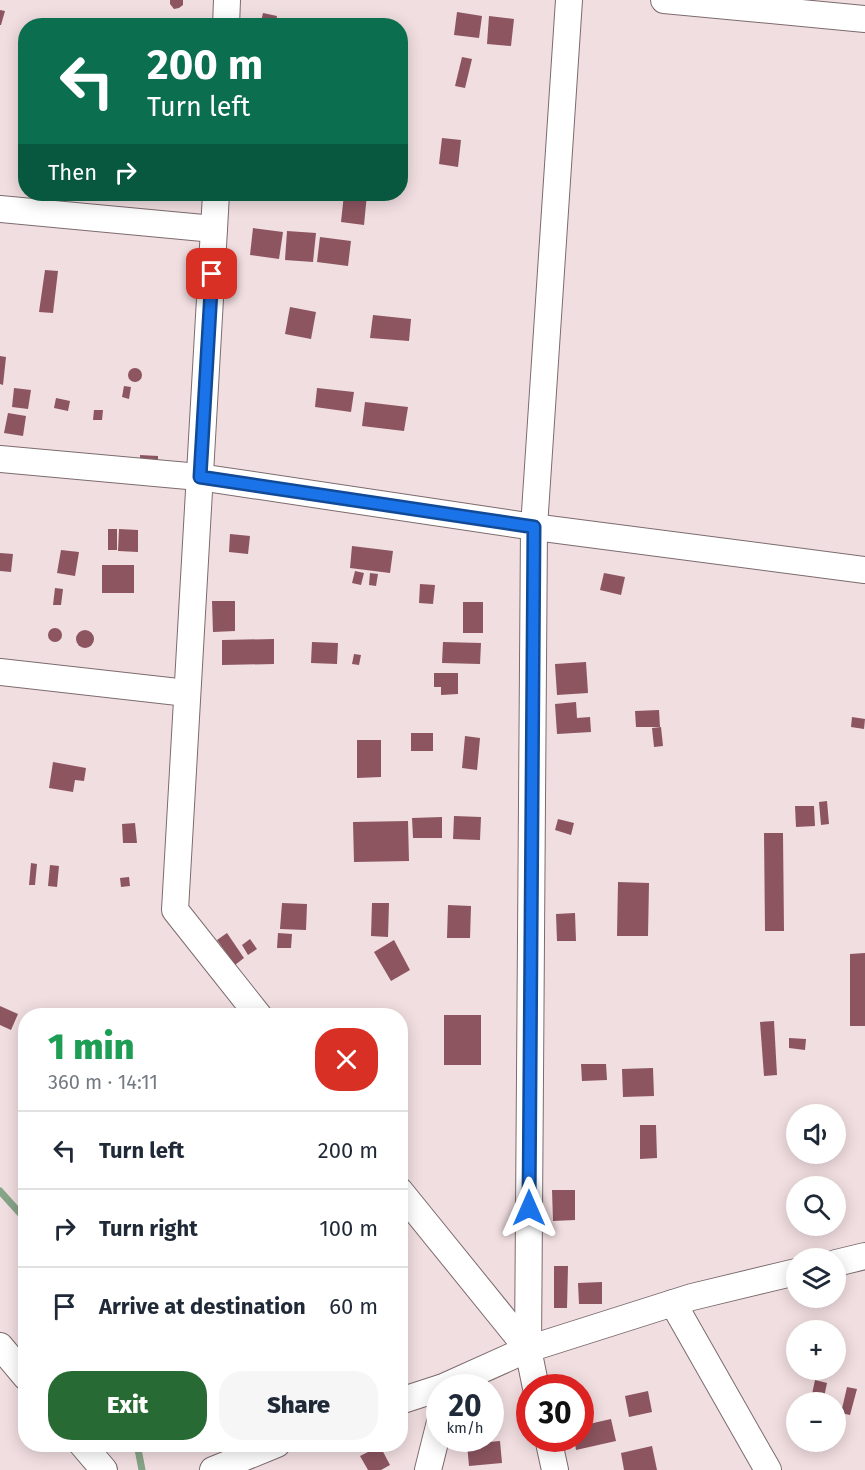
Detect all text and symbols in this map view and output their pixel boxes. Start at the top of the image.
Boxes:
text: 200 m [147,40,263,90]
icon: left [48,42,126,120]
text: Turn left [147,91,250,123]
icon: right [109,156,142,189]
text: Then [48,159,97,186]
pin [186,248,237,299]
icon: arrive [195,257,228,290]
text: 1 min [48,1025,134,1069]
button: close [315,1028,378,1091]
text: 360 m · 14:11 [48,1070,158,1094]
map controls [786,1104,846,1452]
button: sound [786,1104,846,1164]
icon: left [48,1134,81,1167]
text: Turn left [99,1137,184,1164]
text: 200 m [318,1137,378,1164]
position arrow [497,1176,561,1240]
button: search [786,1176,846,1236]
icon: right [48,1212,81,1245]
text: Turn right [99,1215,198,1242]
text: 100 m [319,1215,378,1242]
button: layers [786,1248,846,1308]
icon: arrive [48,1290,81,1323]
text: Arrive at destination [99,1293,306,1320]
text: 60 m [329,1293,378,1320]
button: + [786,1320,846,1380]
button: Exit [48,1371,207,1440]
button: Share [219,1371,378,1440]
speed limit sign: 30 [516,1374,594,1452]
text: 20 [448,1388,482,1424]
button: − [786,1392,846,1452]
text: km/h [446,1419,484,1437]

